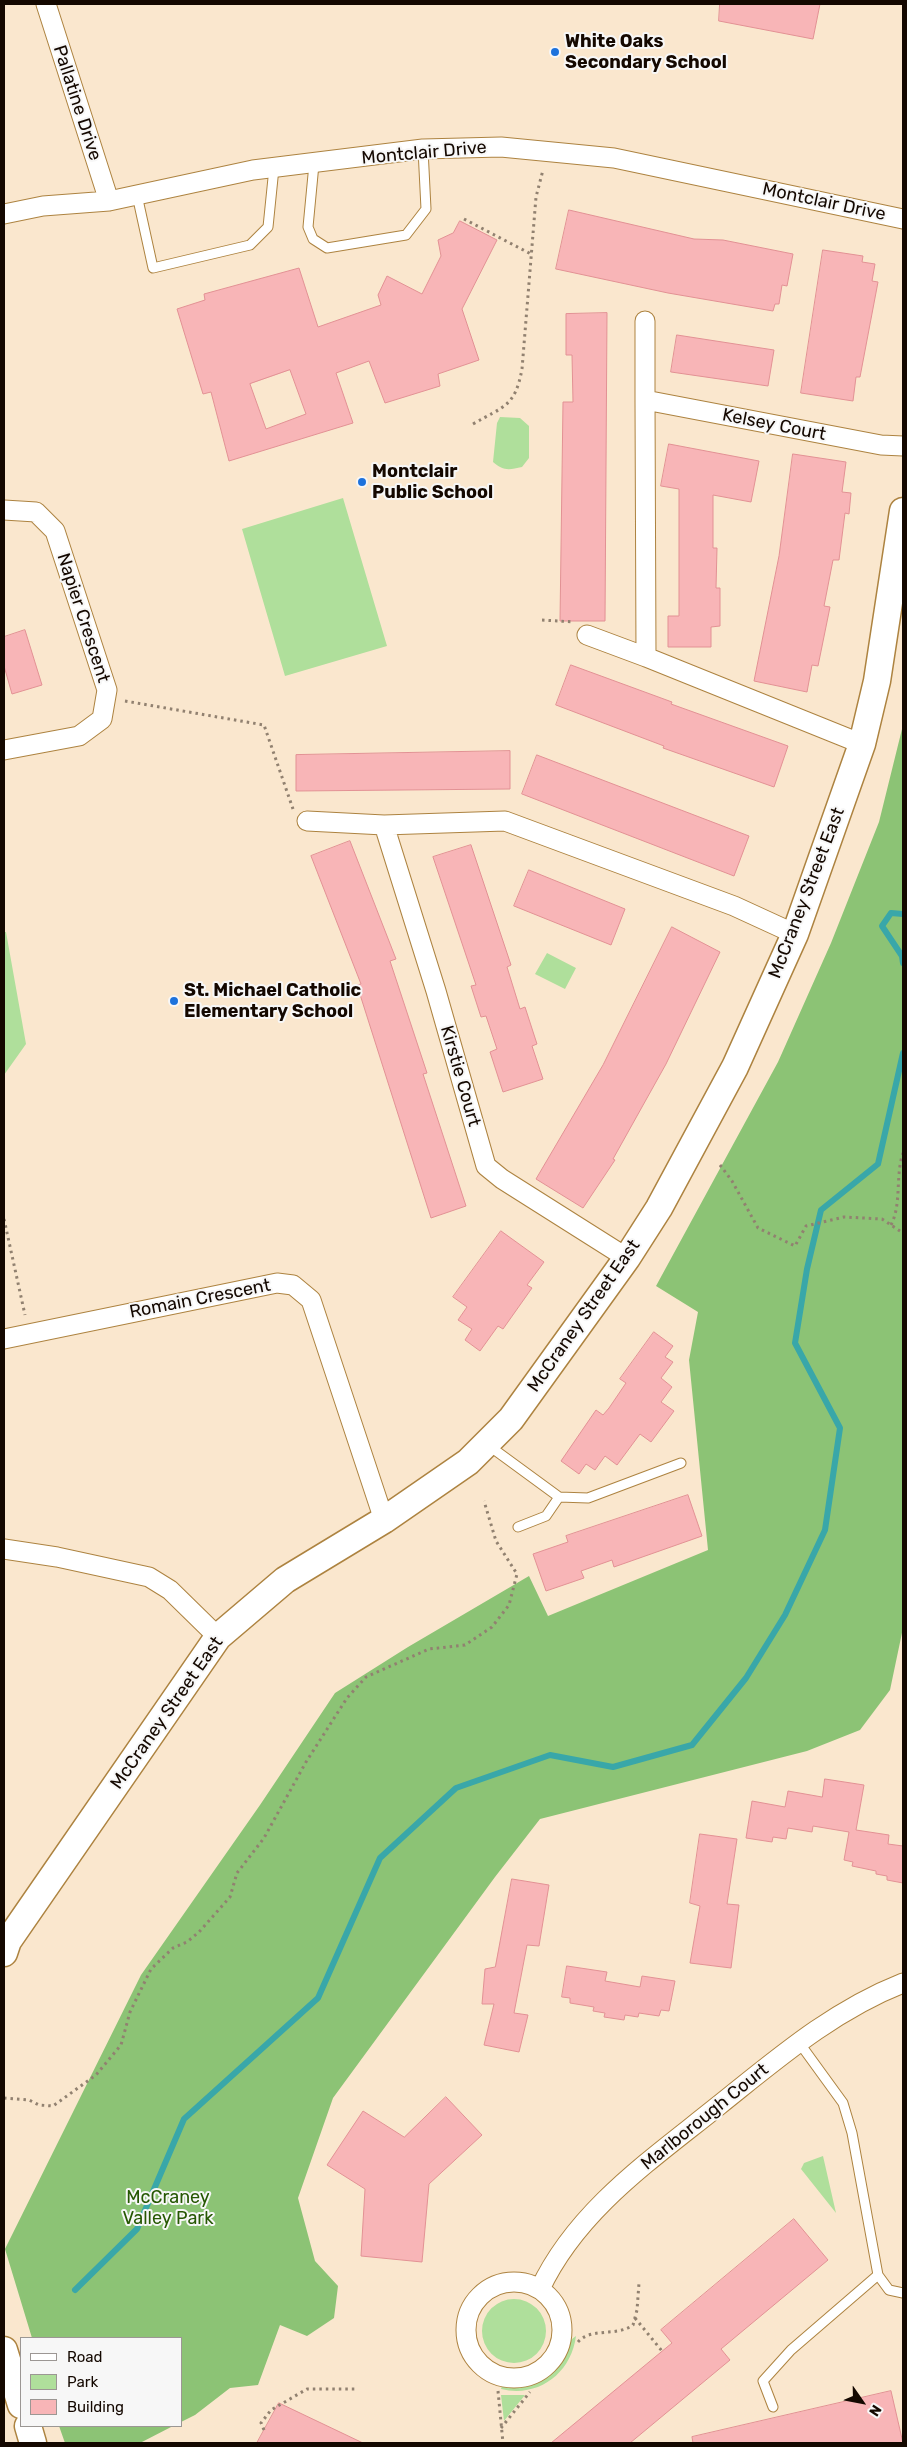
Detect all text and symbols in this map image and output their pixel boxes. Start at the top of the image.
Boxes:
place label: White Oaks Secondary School [565,31,727,74]
street label: Pallatine Drive [48,43,106,163]
marker: White Oaks Secondary School [549,46,561,58]
street label: Montclair Drive [360,137,488,169]
street label: Montclair Drive [760,178,888,226]
street label: Kelsey Court [720,404,828,446]
place label: Montclair Public School [372,461,493,504]
marker: Montclair Public School [356,476,368,488]
street label: Napier Crescent [52,551,114,685]
street label: McCraney Street East [764,804,850,982]
place label: St. Michael Catholic Elementary School [184,980,361,1022]
marker: St. Michael Catholic Elementary School [168,995,180,1007]
street label: Kirstie Court [435,1023,485,1129]
street label: McCraney Street East [523,1236,645,1396]
street label: Romain Crescent [128,1275,272,1323]
street label: McCraney Street East [106,1633,228,1793]
street label: Marlborough Court [637,2059,773,2175]
park label: McCraney Valley Park [123,2187,213,2230]
legend [20,2337,182,2427]
text: Road [67,2348,103,2366]
text: Park [67,2373,98,2391]
north arrow [837,2377,887,2427]
text: Building [67,2398,124,2416]
text: N [865,2402,885,2419]

